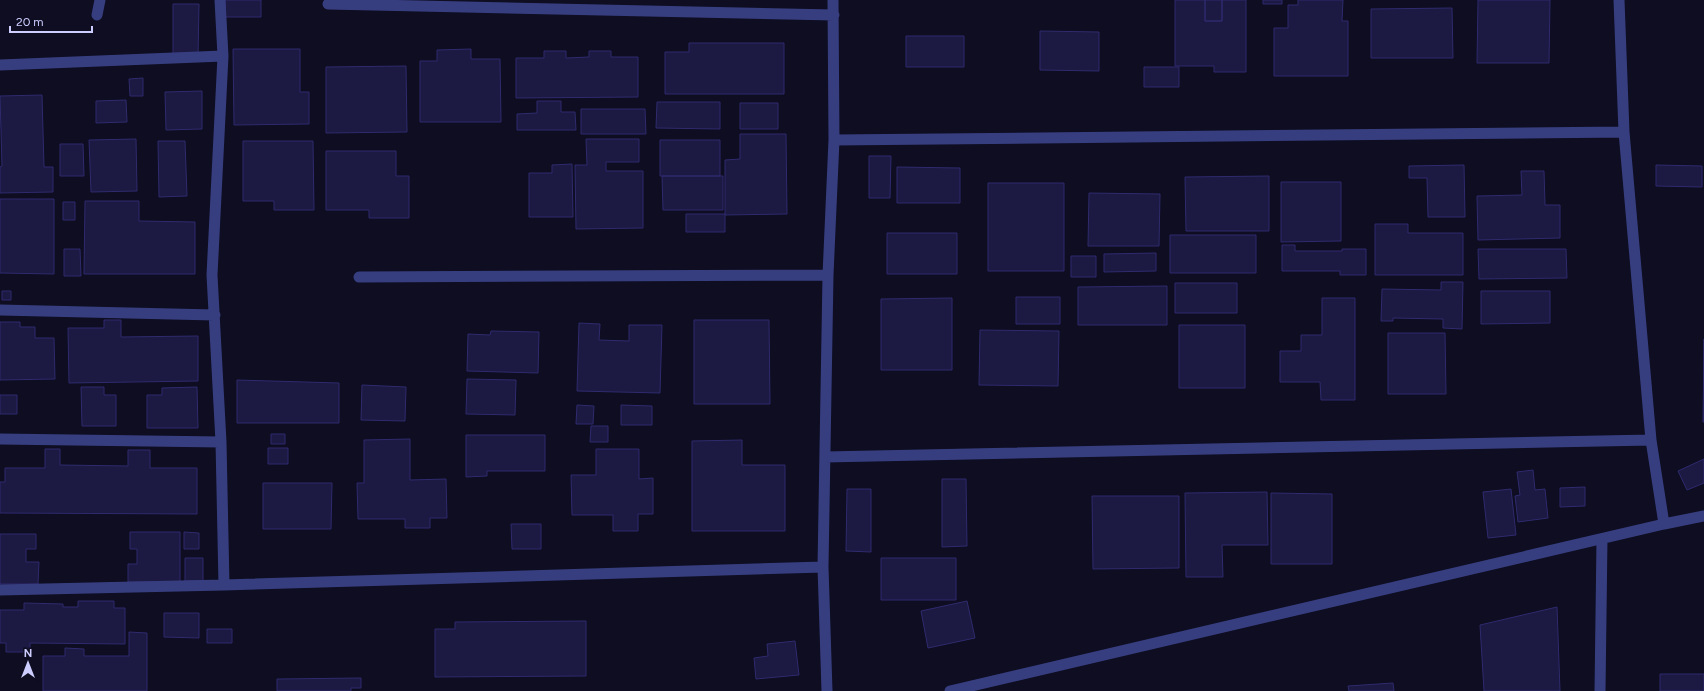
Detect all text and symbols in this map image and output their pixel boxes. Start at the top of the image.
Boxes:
scale bar [10,8,92,34]
text: 20 m [16,15,44,29]
north arrow [8,643,48,683]
text: N [24,647,32,660]

